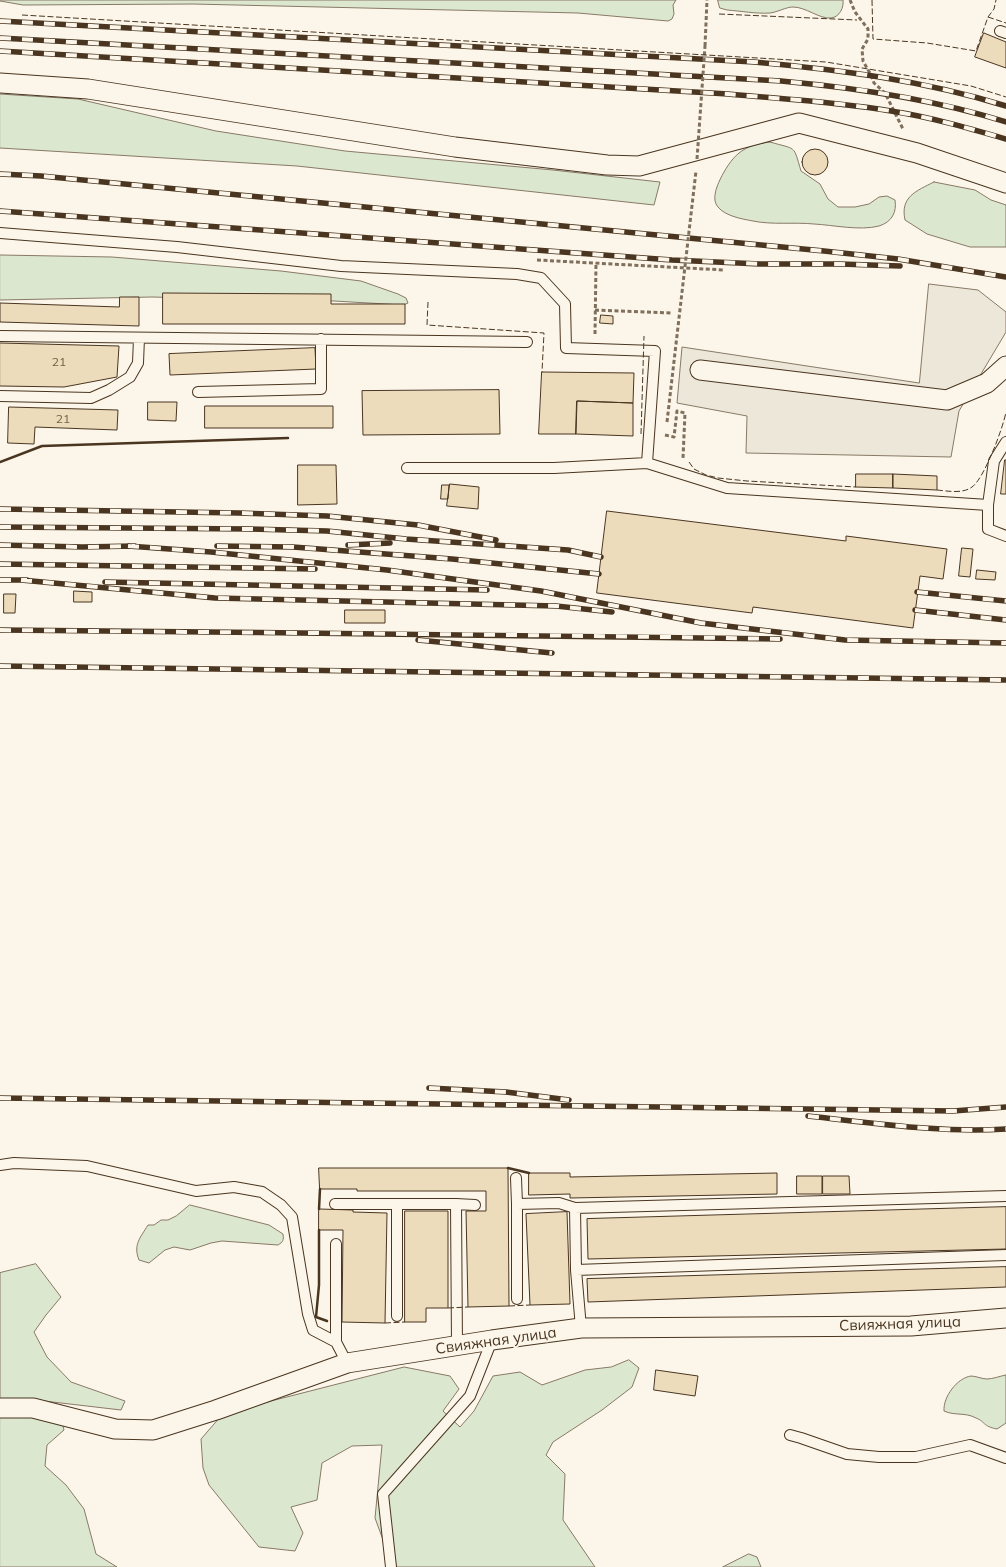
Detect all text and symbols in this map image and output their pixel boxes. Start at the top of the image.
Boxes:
house number: 21 [52,355,66,369]
house number: 21 [56,412,70,426]
street label: Свияжная улица [839,1313,961,1335]
street label: Свияжная улица [434,1324,558,1358]

